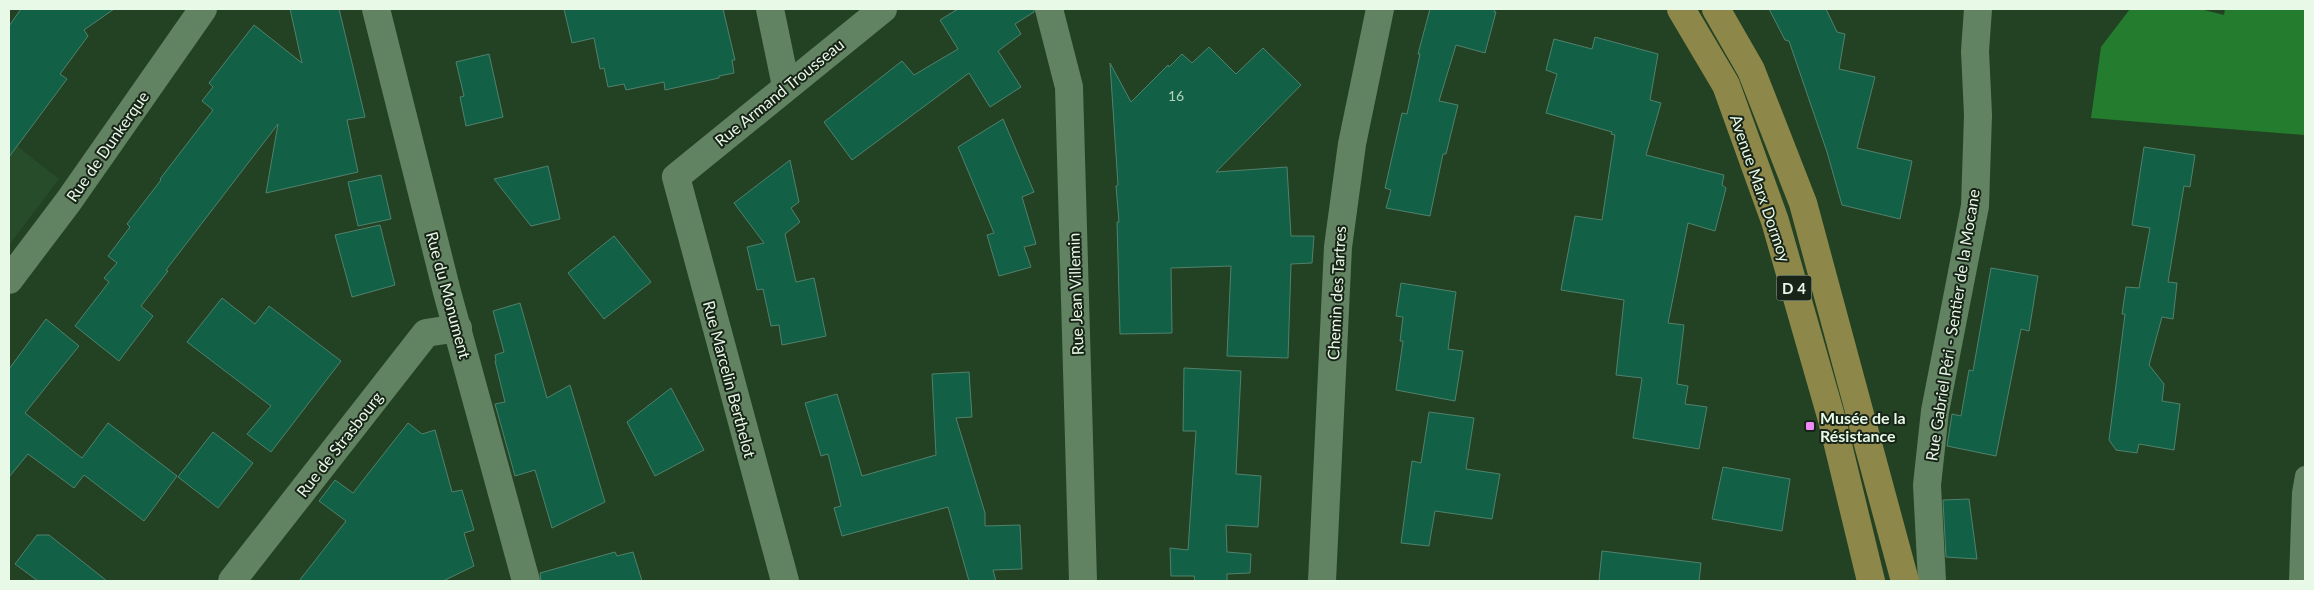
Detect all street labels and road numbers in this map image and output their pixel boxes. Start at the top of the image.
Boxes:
street label: Rue Armand Trousseau [711,34,847,150]
street label: Rue de Dunkerque [62,87,152,205]
street label: Avenue Marx Dormoy [1727,112,1795,265]
street label: Rue Gabriel Péri - Sentier de la Mocane [1921,188,1983,462]
street label: Chemin des Tartres [1323,225,1349,360]
street label: Rue du Monument [423,229,475,361]
street label: Rue Jean Villemin [1063,232,1087,356]
road number: D 4 [1776,276,1812,300]
street label: Rue Marcelin Berthelot [700,298,760,460]
street label: Rue de Strasbourg [292,388,386,500]

